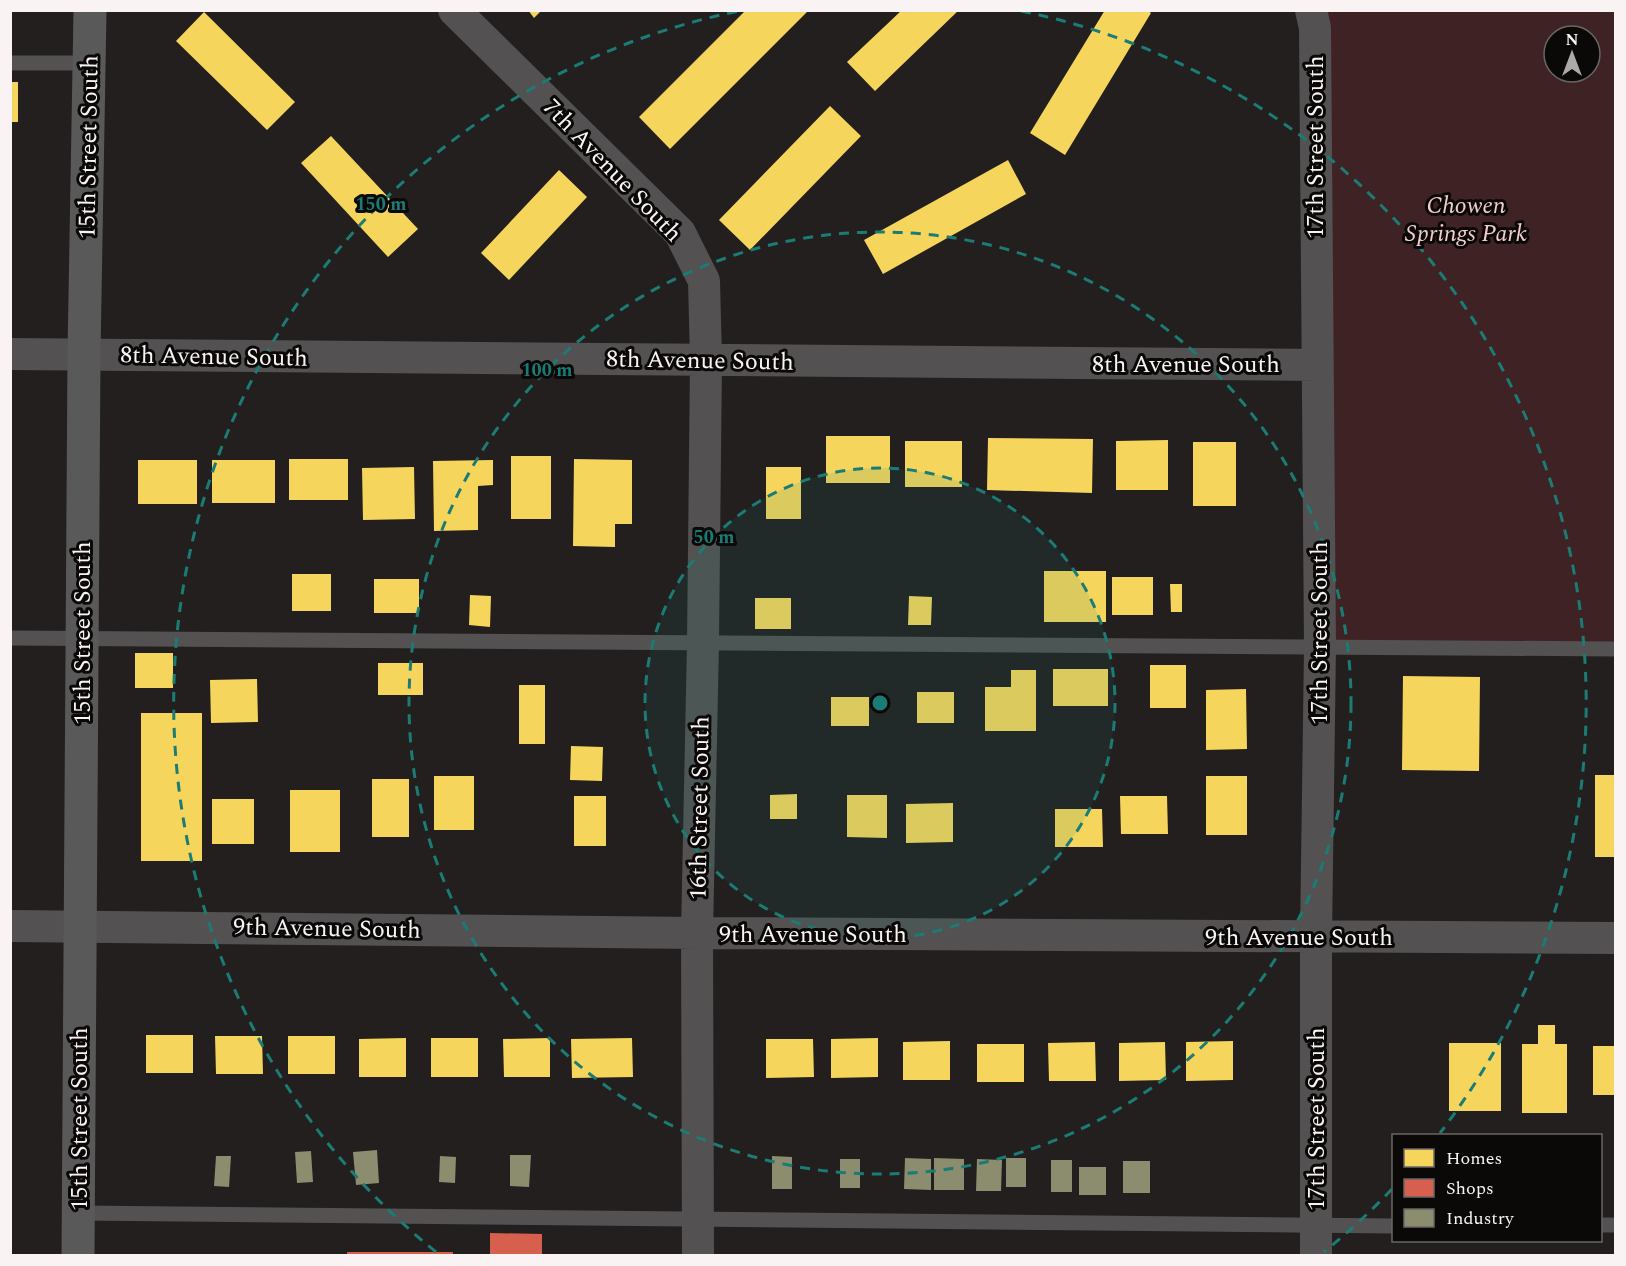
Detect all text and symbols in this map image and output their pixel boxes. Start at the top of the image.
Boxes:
north arrow [1542,24,1602,84]
text: N [1565,28,1579,52]
street label: 15th Street South [69,55,109,239]
street label: 17th Street South [1298,55,1334,239]
street label: 7th Avenue South [534,91,690,251]
park label: Chowen Springs Park [1405,188,1527,252]
text: 150 m [355,191,407,218]
street label: 8th Avenue South [120,337,308,377]
street label: 8th Avenue South [606,341,794,381]
street label: 8th Avenue South [1092,347,1280,383]
text: 100 m [521,357,573,384]
text: 50 m [694,524,734,551]
street label: 15th Street South [65,541,101,725]
street label: 17th Street South [1302,541,1338,725]
centre of rings [870,693,890,713]
street label: 16th Street South [680,716,720,900]
street label: 9th Avenue South [233,909,421,949]
street label: 9th Avenue South [719,917,907,953]
street label: 9th Avenue South [1205,920,1393,956]
street label: 15th Street South [62,1027,98,1211]
street label: 17th Street South [1299,1027,1335,1211]
legend [1392,1134,1602,1242]
text: Homes [1446,1145,1502,1172]
text: Shops [1446,1175,1494,1202]
text: Industry [1446,1205,1515,1232]

